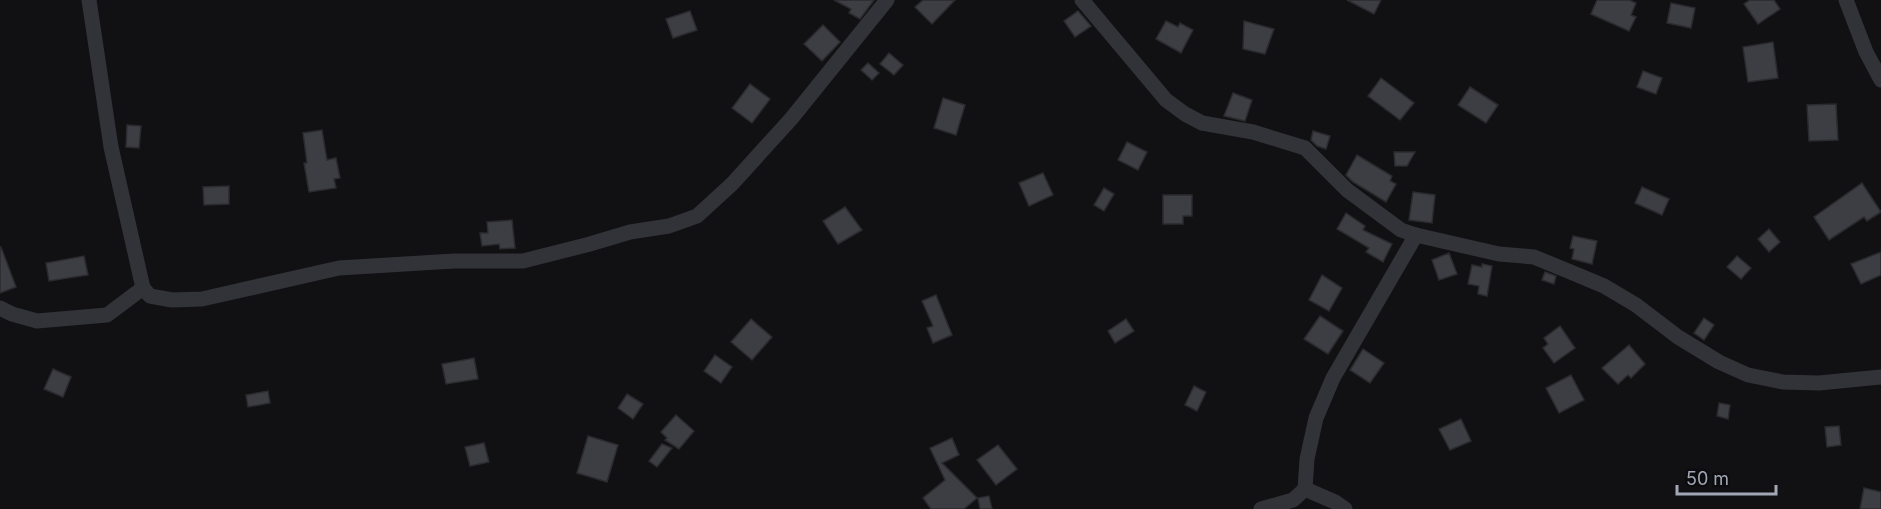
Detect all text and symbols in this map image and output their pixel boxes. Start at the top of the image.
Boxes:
scale bar [1677,458,1776,496]
text: 50 m [1686,468,1729,489]

